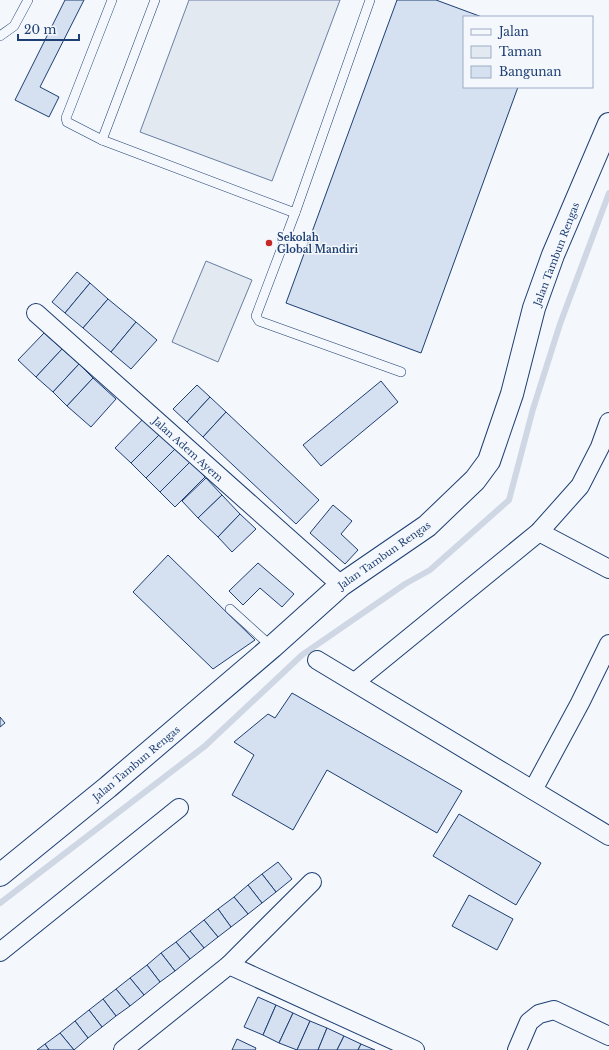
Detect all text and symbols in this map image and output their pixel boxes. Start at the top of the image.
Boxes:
scale bar [18,16,79,42]
legend [463,16,593,88]
text: 20 m [24,22,56,37]
text: Jalan [497,24,529,39]
text: Taman [499,44,542,59]
text: Bangunan [499,64,562,79]
street label: Jalan Tambun Rengas [530,200,582,310]
place label: Sekolah Global Mandiri [277,231,359,256]
marker: Sekolah Global Mandiri [264,238,274,248]
street label: Jalan Adem Ayem [148,413,226,485]
street label: Jalan Tambun Rengas [334,518,434,593]
street label: Jalan Tambun Rengas [88,723,183,805]

